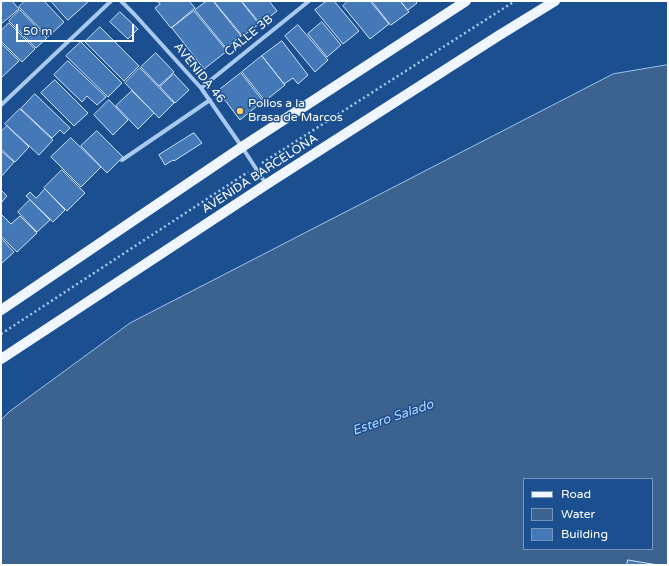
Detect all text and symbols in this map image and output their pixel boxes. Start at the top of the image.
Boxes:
street label: CALLE 3B [222,12,276,60]
scale bar [18,16,136,42]
text: 50 m [23,24,52,38]
street label: AVENIDA 46 [170,40,228,106]
place label: Pollos a la Brasa de Marcos [248,97,343,125]
marker: Pollos a la Brasa de Marcos [235,106,245,116]
street label: AVENIDA BARCELONA [199,131,321,217]
water label: Estero Salado [350,397,436,439]
legend [523,478,653,550]
text: Road [561,487,591,501]
text: Water [561,507,595,521]
text: Building [561,527,608,541]

